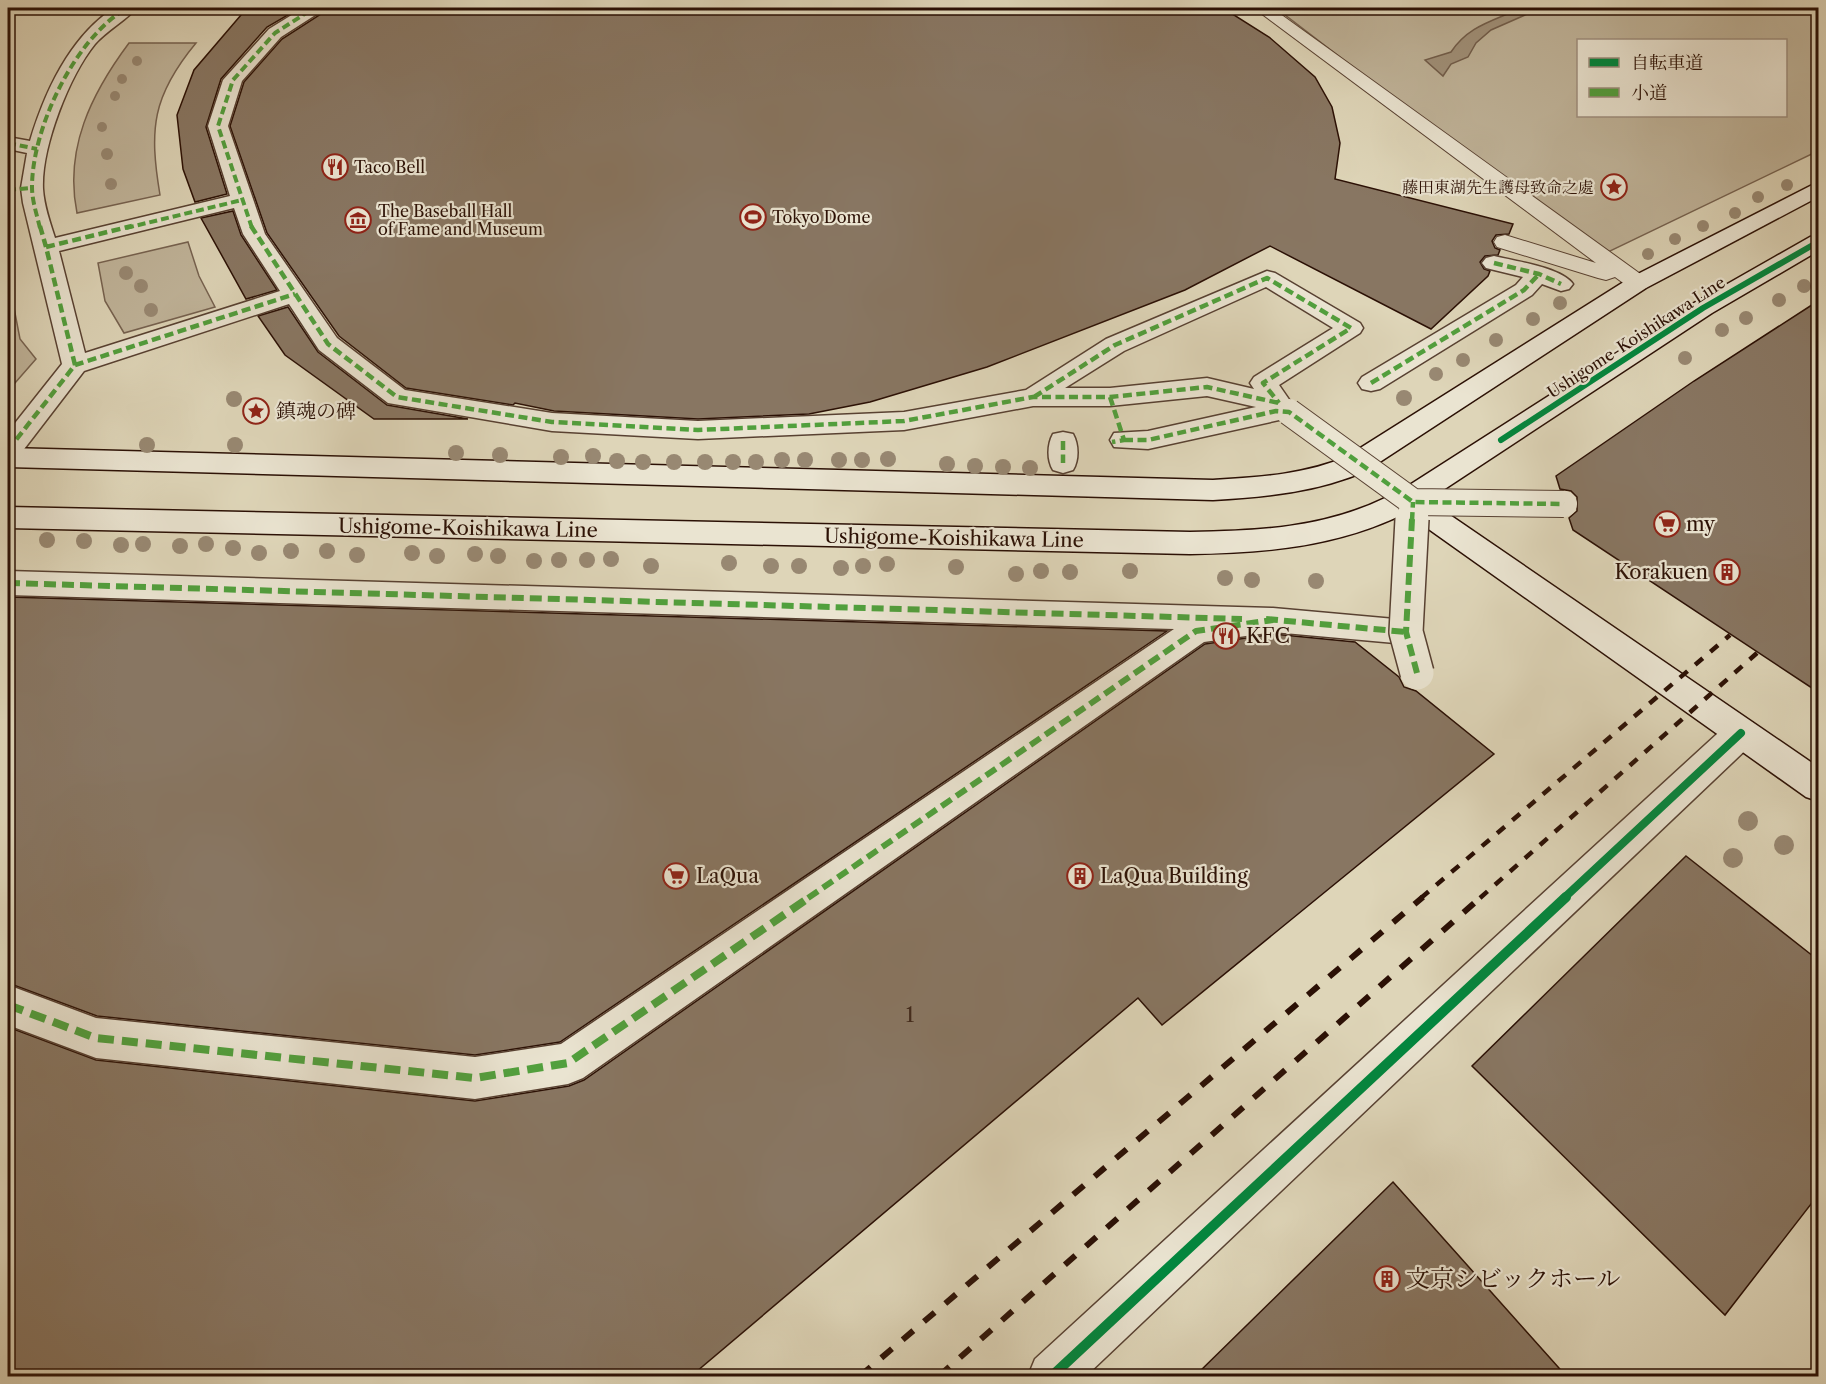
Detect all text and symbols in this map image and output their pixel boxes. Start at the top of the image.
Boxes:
legend [1577,39,1787,117]
text: 自転車道 [1631,52,1703,74]
text: 小道 [1631,82,1667,104]
restaurant icon: Taco Bell [320,152,350,182]
place label: Taco Bell [354,157,425,177]
place icon: 藤田東湖先生護母致命之處 [1599,172,1629,202]
place label: 藤田東湖先生護母致命之處 [1402,177,1594,197]
place label: The Baseball Hall of Fame and Museum [378,201,543,239]
sports icon: Tokyo Dome [738,202,768,232]
museum icon: The Baseball Hall of Fame and Museum [343,205,373,235]
place label: Tokyo Dome [772,207,870,227]
street label: Ushigome-Koishikawa Line [1543,272,1729,402]
place icon: 鎮魂の碑 [241,396,271,426]
place label: 鎮魂の碑 [276,399,356,423]
supermarket icon: my [1652,509,1682,539]
place label: my [1686,512,1716,536]
street label: Ushigome-Koishikawa Line [338,514,598,542]
street label: Ushigome-Koishikawa Line [824,524,1084,552]
building icon: Korakuen [1712,557,1742,587]
place label: Korakuen [1614,560,1708,584]
restaurant icon: KFC [1211,621,1241,651]
place label: KFC [1246,624,1290,648]
supermarket icon: LaQua [661,861,691,891]
building icon: LaQua Building [1065,861,1095,891]
place label: LaQua [696,864,759,888]
place label: LaQua Building [1100,864,1248,888]
house number: 1 [906,1003,915,1027]
building icon: 文京シビックホール [1372,1264,1402,1294]
place label: 文京シビックホール [1406,1264,1621,1293]

